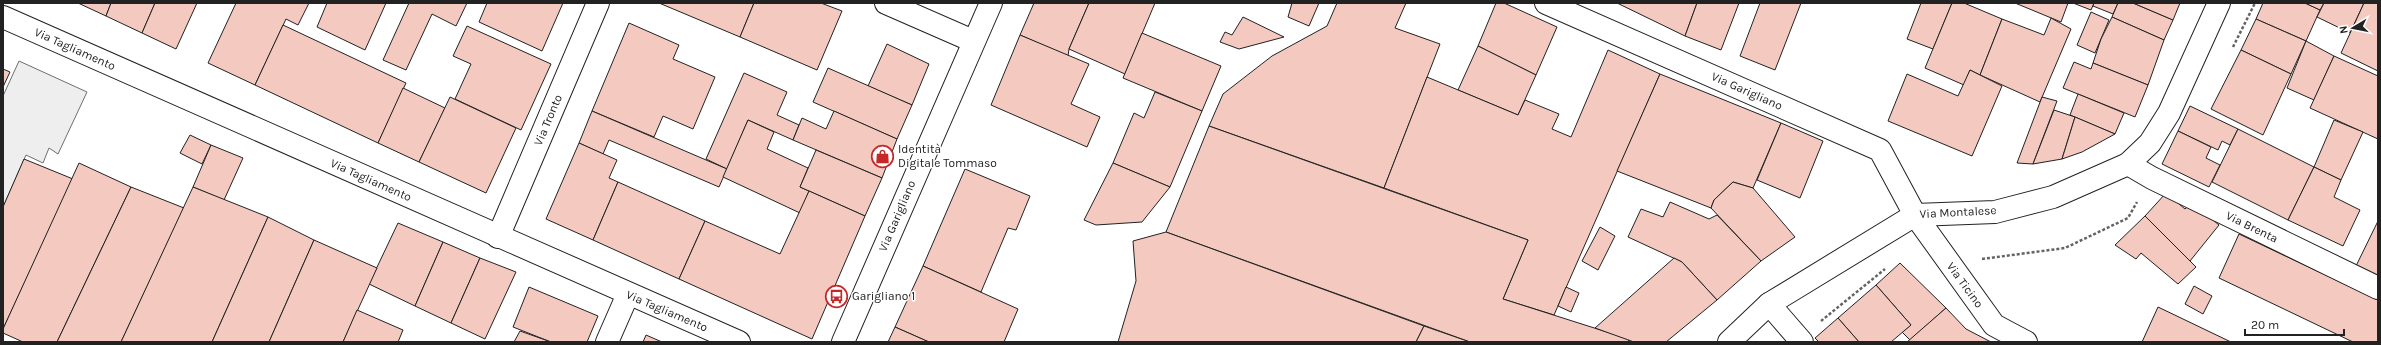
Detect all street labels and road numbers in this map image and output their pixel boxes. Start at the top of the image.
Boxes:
street label: Via Tagliamento [32,25,118,73]
street label: Via Garigliano [1709,69,1785,113]
street label: Via Tronto [531,92,565,148]
street label: Via Tagliamento [328,156,414,204]
street label: Via Garigliano [876,178,918,254]
street label: Via Montalese [1919,203,1997,221]
street label: Via Brenta [2224,208,2280,246]
street label: Via Ticino [1944,259,1986,311]
street label: Via Tagliamento [624,287,710,335]

